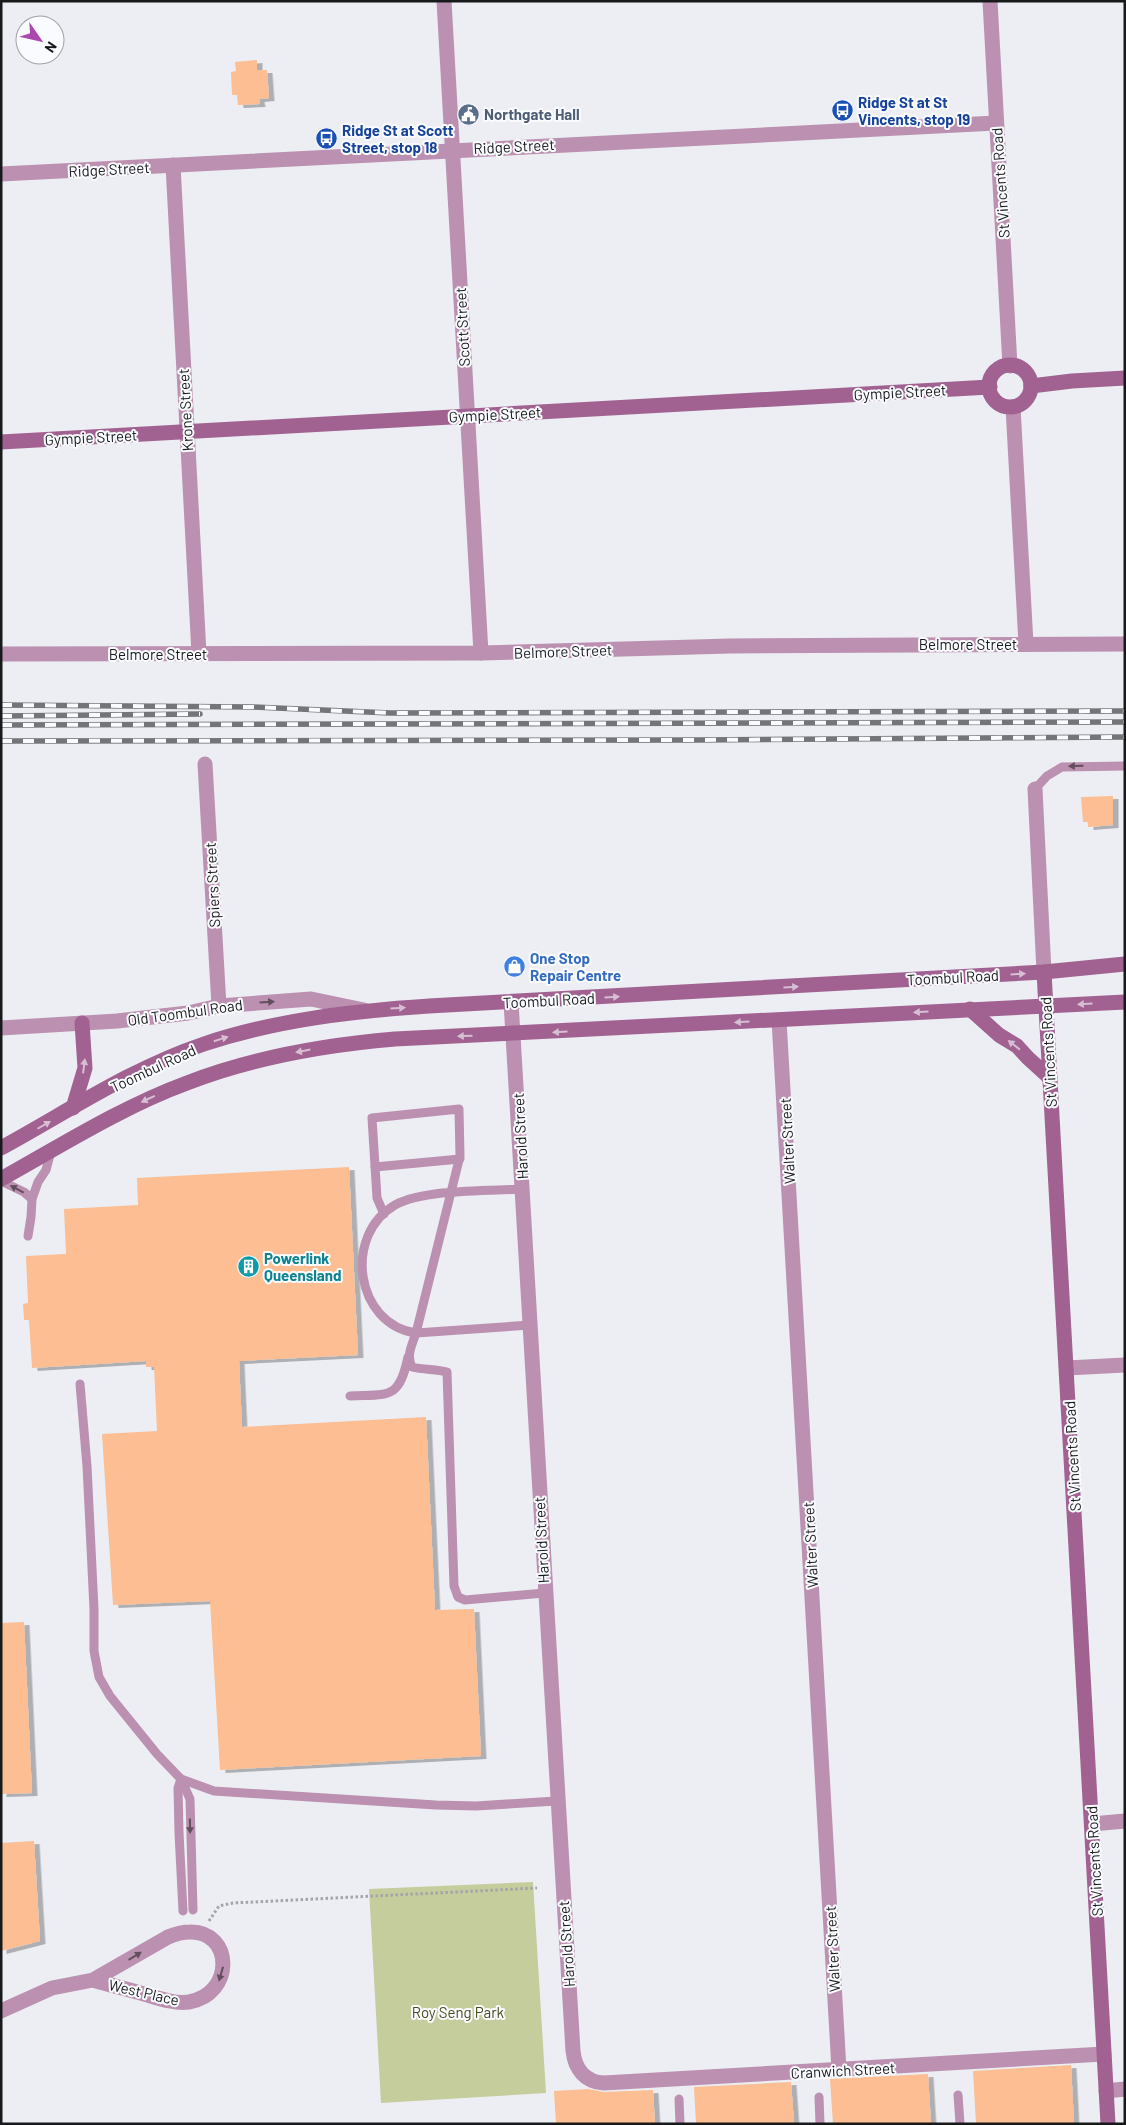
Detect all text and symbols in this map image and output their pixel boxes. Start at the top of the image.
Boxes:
north arrow [15,15,65,65]
text: N [42,39,61,56]
place label: Ridge St at St Vincents, stop 19 [858,93,970,128]
bus stop icon: Ridge St at St Vincents, stop 19 [830,99,854,123]
public building icon: Northgate Hall [456,102,480,126]
place label: Northgate Hall [484,105,580,123]
place label: Ridge St at Scott Street, stop 18 [342,121,454,156]
bus stop icon: Ridge St at Scott Street, stop 18 [314,127,338,151]
street label: St Vincents Road [987,127,1013,239]
street label: Ridge Street [473,135,555,157]
street label: Ridge Street [68,158,150,180]
street label: Scott Street [451,287,473,367]
street label: Krone Street [174,368,196,452]
street label: Gympie Street [853,381,947,403]
street label: Gympie Street [448,403,542,425]
street label: Gympie Street [44,426,138,448]
street label: Belmore Street [919,635,1017,653]
street label: Belmore Street [513,640,613,662]
street label: Belmore Street [109,645,207,663]
one-way arrow [1068,762,1084,770]
street label: Spiers Street [201,842,223,928]
place label: One Stop Repair Centre [530,949,621,984]
shop icon: One Stop Repair Centre [502,955,526,979]
street label: Toombul Road [907,966,999,988]
one-way arrow [1010,969,1026,977]
one-way arrow [784,982,800,990]
street label: Toombul Road [503,989,595,1011]
one-way arrow [604,993,620,1001]
street label: Old Toombul Road [126,995,244,1029]
street label: St Vincents Road [1036,996,1060,1108]
one-way arrow [259,998,275,1006]
one-way arrow [1077,1000,1093,1008]
one-way arrow [390,1004,406,1012]
one-way arrow [913,1008,929,1016]
one-way arrow [733,1018,749,1026]
one-way arrow [552,1028,568,1036]
one-way arrow [456,1033,472,1041]
one-way arrow [214,1035,229,1043]
one-way arrow [1008,1039,1021,1050]
street label: Toombul Road [107,1040,199,1096]
one-way arrow [294,1047,310,1055]
one-way arrow [80,1058,88,1074]
street label: Harold Street [509,1092,531,1180]
one-way arrow [141,1095,155,1103]
street label: Walter Street [776,1097,798,1185]
one-way arrow [37,1120,50,1129]
one-way arrow [11,1184,24,1193]
place label: Powerlink Queensland [264,1249,341,1284]
building icon: Powerlink Queensland [236,1255,260,1279]
street label: St Vincents Road [1060,1400,1084,1512]
street label: Harold Street [530,1496,552,1584]
street label: Walter Street [799,1501,821,1589]
street label: St Vincents Road [1082,1805,1106,1917]
one-way arrow [187,1818,195,1834]
street label: Harold Street [554,1900,578,1988]
street label: Walter Street [821,1905,843,1993]
one-way arrow [129,1951,142,1960]
one-way arrow [217,1967,225,1982]
street label: West Place [107,1975,181,2009]
park label: Roy Seng Park [412,2003,505,2021]
street label: Cranwich Street [790,2058,896,2082]

